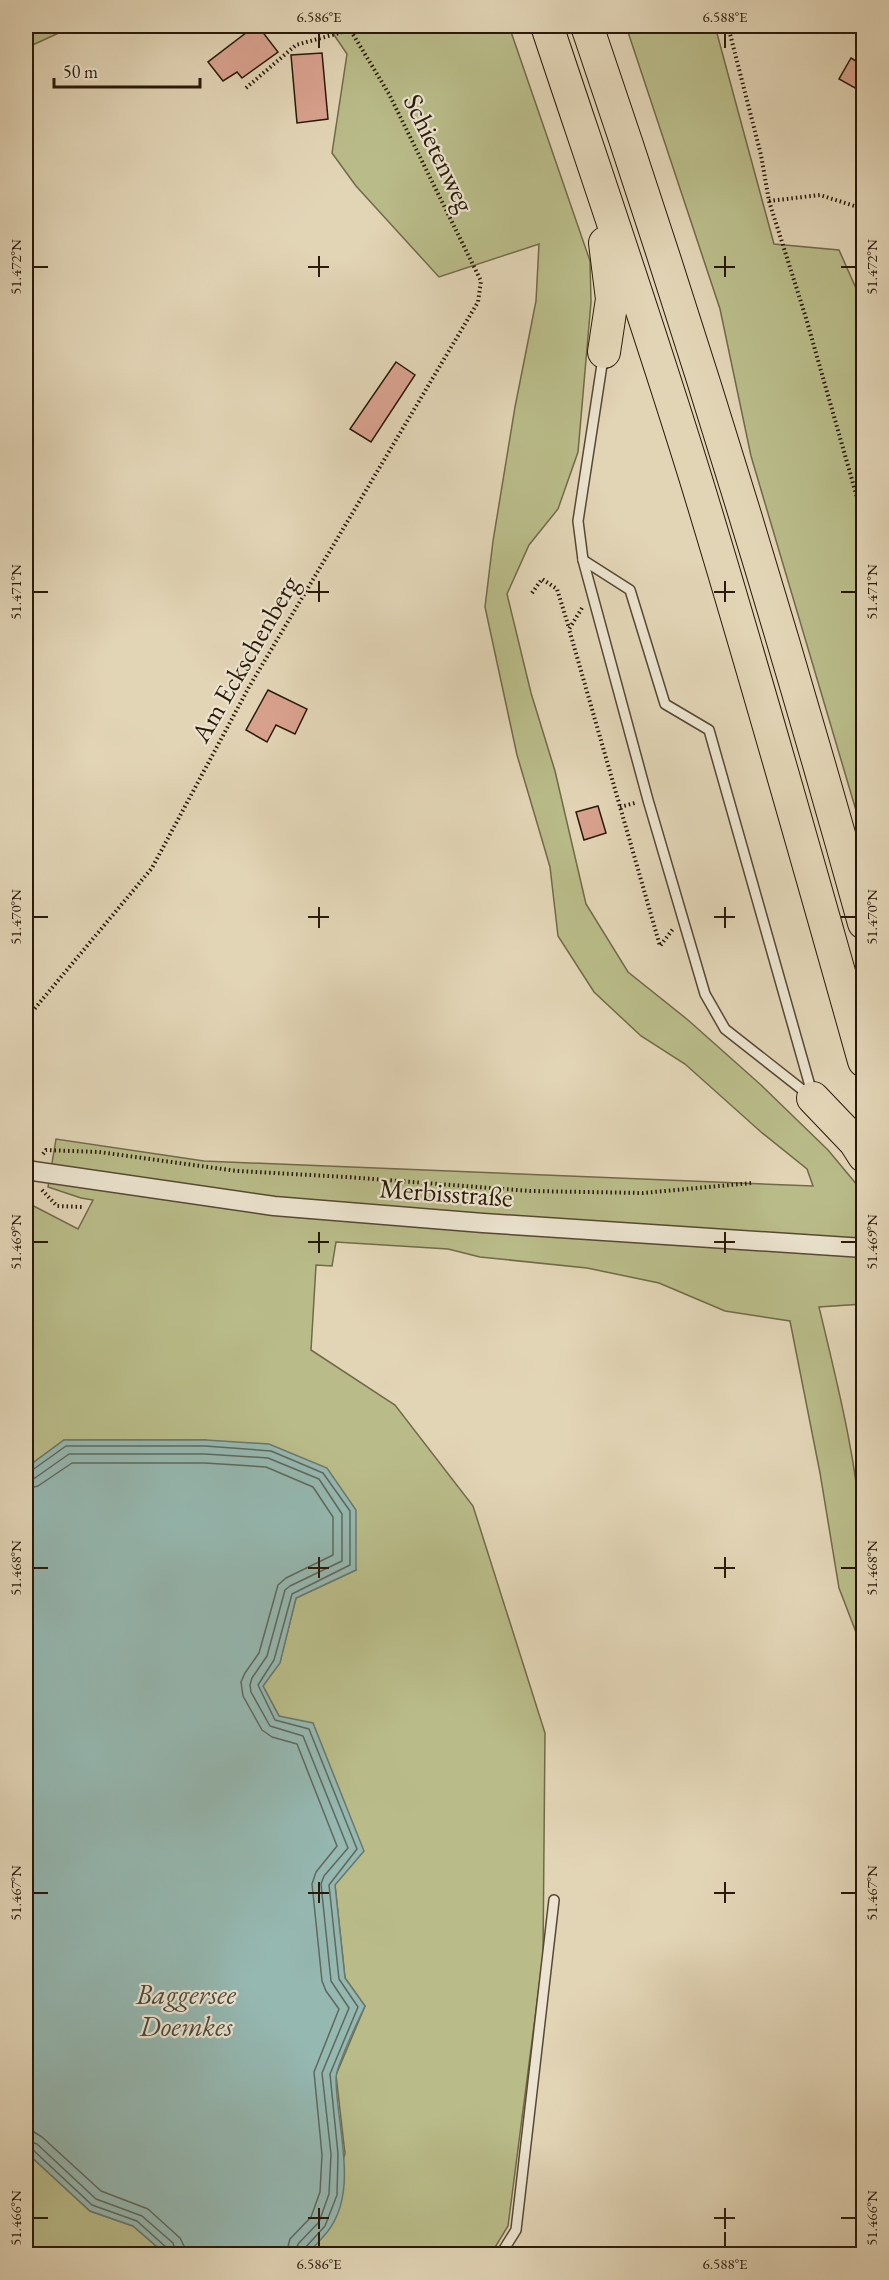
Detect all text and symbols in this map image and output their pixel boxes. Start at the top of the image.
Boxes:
text: 6.586°E [296,7,342,26]
text: 6.588°E [702,7,748,26]
scale bar [54,51,200,89]
text: 50 m [63,60,98,83]
street label: Schietenweg [396,88,483,218]
text: 51.472°N [6,239,25,295]
text: 51.472°N [862,239,881,295]
text: 51.471°N [6,564,25,620]
text: 51.471°N [862,564,881,620]
street label: Am Eckschenberg [182,569,307,749]
text: 51.470°N [6,889,25,945]
text: 51.470°N [862,889,881,945]
street label: Merbisstraße [378,1170,514,1215]
text: 51.469°N [6,1214,25,1270]
text: 51.469°N [862,1214,881,1270]
text: 51.468°N [6,1540,25,1596]
text: 51.468°N [862,1540,881,1596]
text: 51.467°N [6,1865,25,1921]
text: 51.467°N [862,1865,881,1921]
water label: Baggersee Doemkes [135,1976,236,2044]
text: 51.466°N [6,2190,25,2246]
text: 51.466°N [862,2190,881,2246]
text: 6.586°E [296,2254,342,2273]
text: 6.588°E [702,2254,748,2273]

